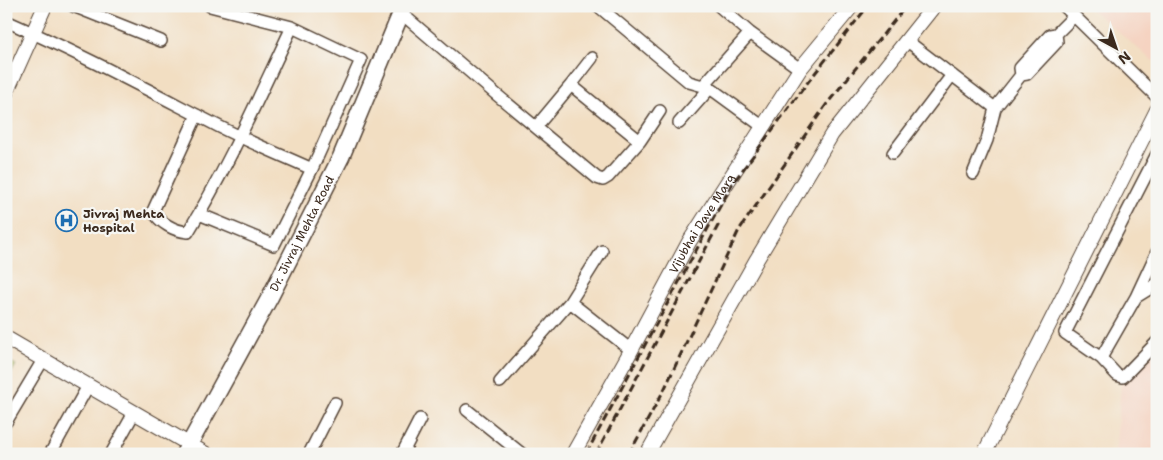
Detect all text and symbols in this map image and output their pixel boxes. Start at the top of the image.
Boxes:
north arrow [1090,22,1140,72]
text: N [1114,47,1134,68]
street label: Vijubhai Dave Marg [666,171,739,276]
street label: Dr. Jivraj Mehta Road [266,173,338,294]
place label: Jivraj Mehta Hospital [83,206,165,236]
hospital icon: Jivraj Mehta Hospital [55,209,79,233]

